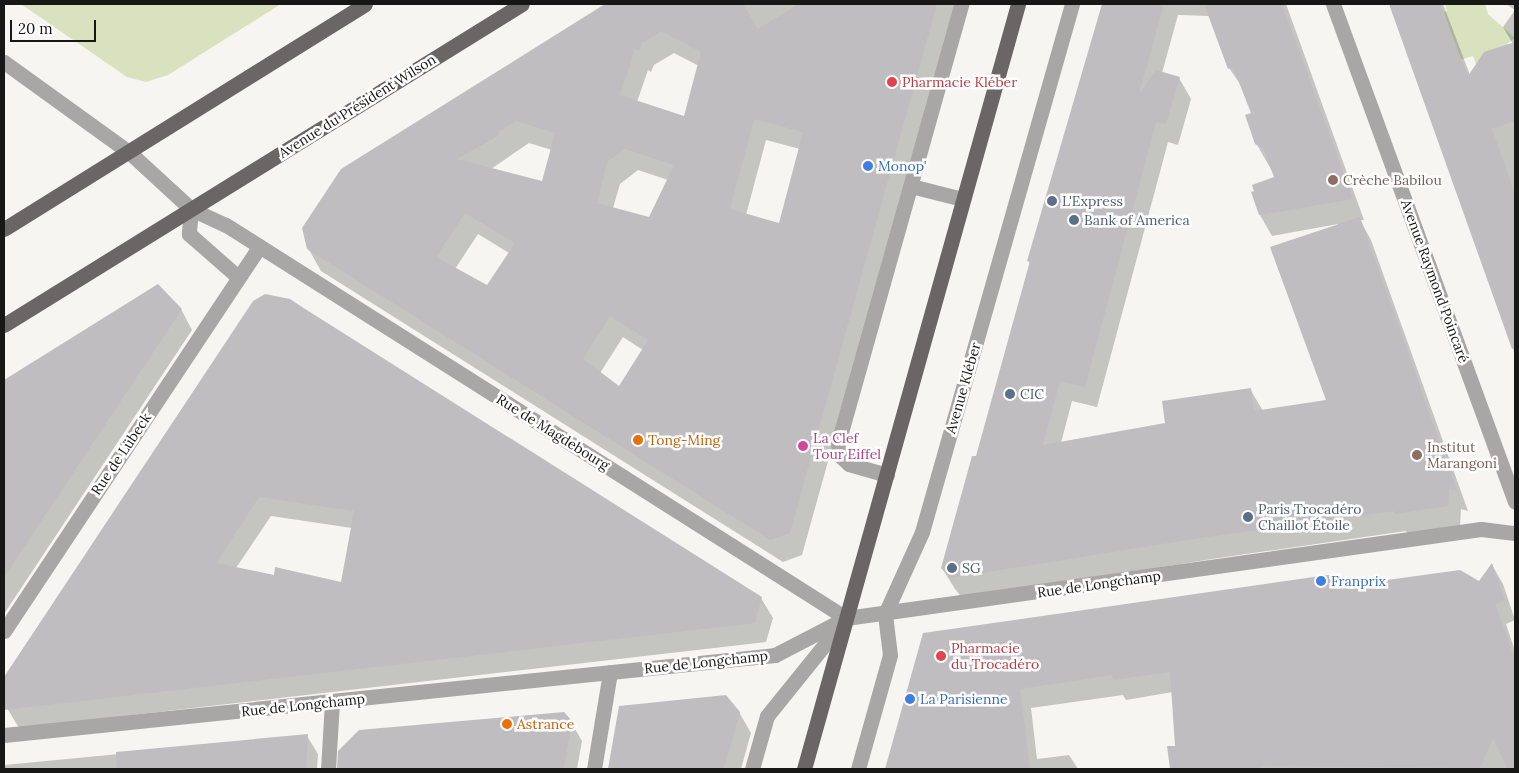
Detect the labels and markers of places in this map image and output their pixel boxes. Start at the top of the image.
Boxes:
place label: Pharmacie Kléber [902,74,1017,90]
marker: Pharmacie Kléber [886,76,898,88]
place label: Monop' [878,158,927,174]
marker: Monop' [862,160,874,172]
place label: Crèche Babilou [1343,172,1442,188]
marker: Crèche Babilou [1327,174,1339,186]
place label: L'Express [1062,193,1123,209]
marker: L'Express [1046,195,1058,207]
place label: Bank of America [1084,212,1190,228]
marker: Bank of America [1068,214,1080,226]
place label: CIC [1020,386,1044,402]
marker: CIC [1004,388,1016,400]
place label: La Clef Tour Eiffel [813,430,881,462]
place label: Tong-Ming [648,432,720,448]
marker: Tong-Ming [632,434,644,446]
place label: Institut Marangoni [1427,439,1497,472]
marker: La Clef Tour Eiffel [797,440,809,452]
marker: Institut Marangoni [1411,449,1423,461]
place label: Paris Trocadéro Chaillot Étoile [1258,501,1361,534]
marker: Paris Trocadéro Chaillot Étoile [1242,511,1254,523]
place label: SG [962,560,981,576]
marker: SG [946,562,958,574]
place label: Franprix [1331,573,1386,589]
marker: Franprix [1315,575,1327,587]
place label: Pharmacie du Trocadéro [951,640,1039,672]
marker: Pharmacie du Trocadéro [935,650,947,662]
place label: La Parisienne [920,691,1007,707]
marker: La Parisienne [904,693,916,705]
place label: Astrance [517,716,574,732]
marker: Astrance [501,718,513,730]

